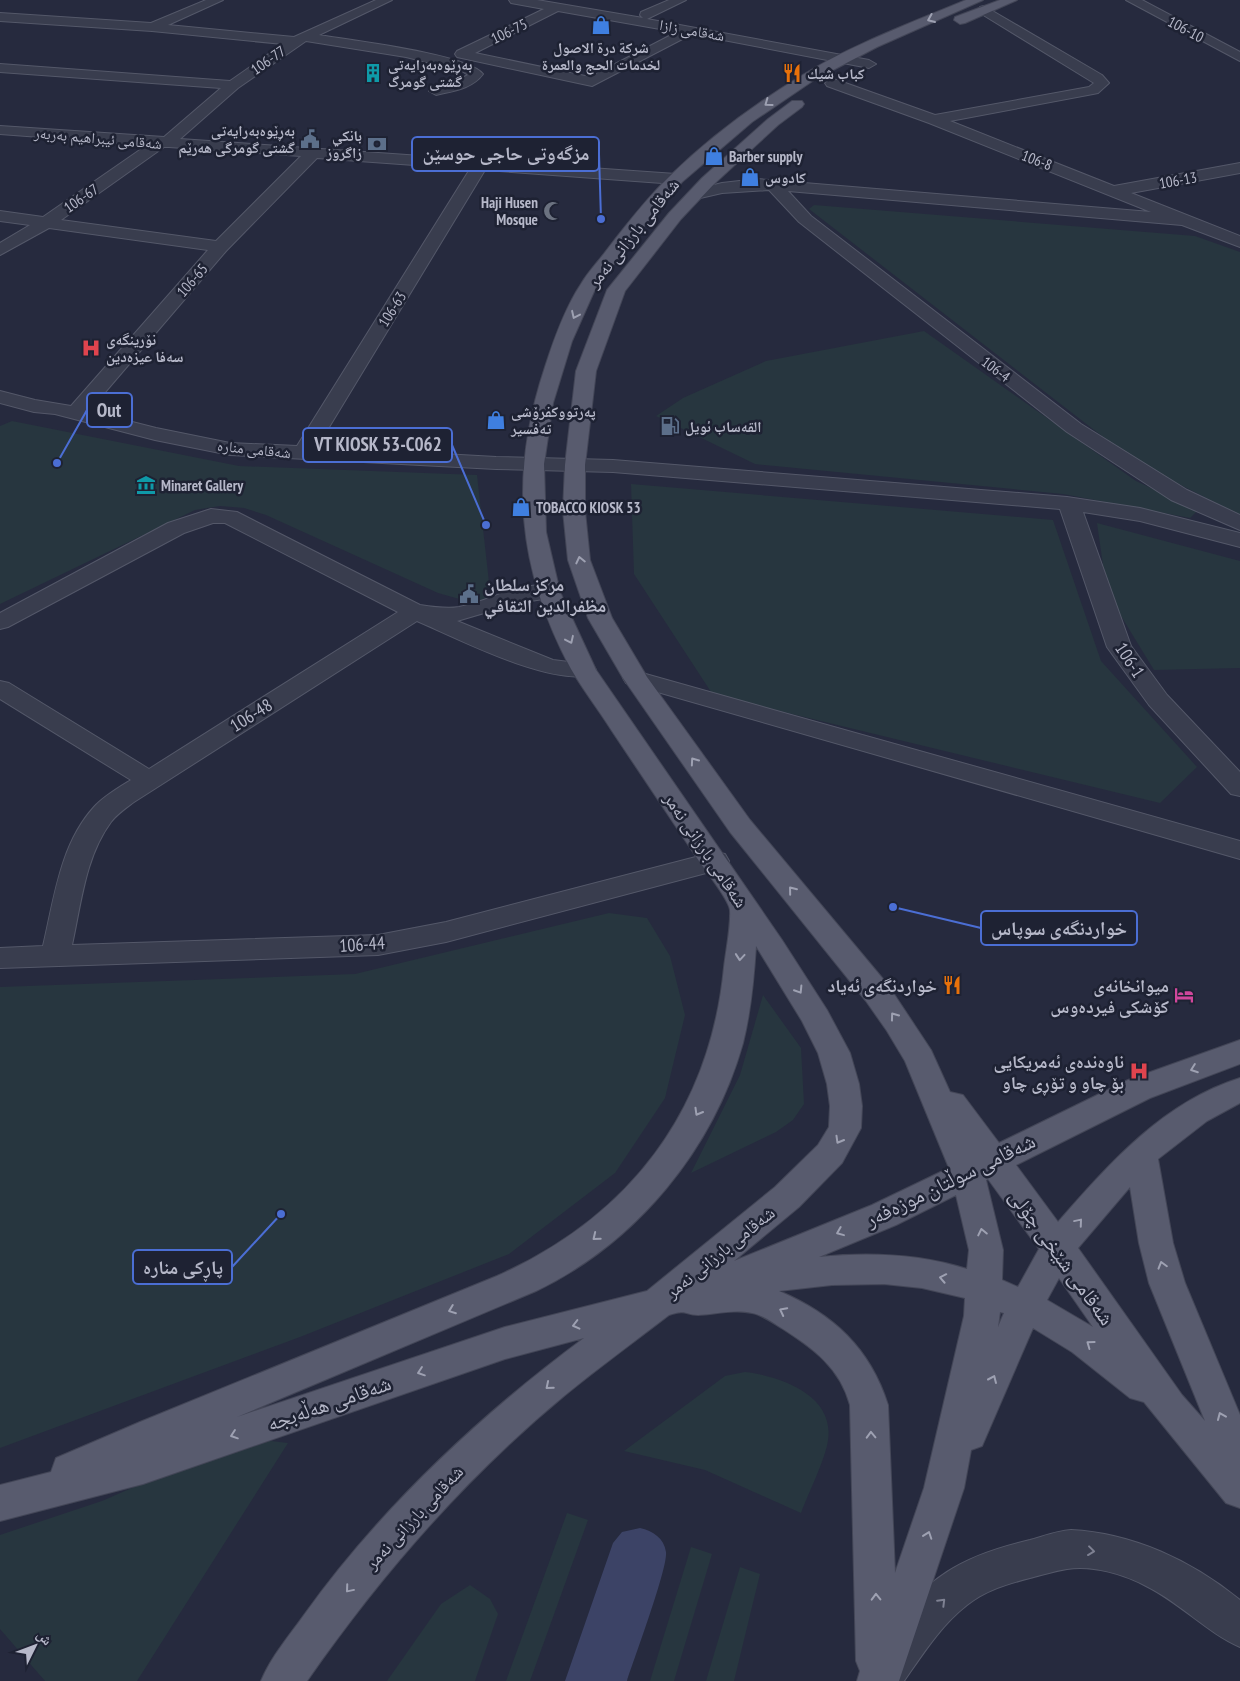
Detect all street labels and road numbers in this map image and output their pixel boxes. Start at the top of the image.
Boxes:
street label: 106-10 [1165,12,1208,46]
street label: 106-75 [488,14,530,48]
street label: شەقامی زازا [658,15,726,46]
street label: 106-77 [247,41,289,79]
street label: شەقامی ئیبراهیم بەربەر [32,123,163,154]
street label: 106-8 [1019,146,1055,174]
street label: 106-13 [1158,167,1198,193]
street label: شەقامی بارزانی نەمر [581,174,684,293]
street label: 106-67 [60,179,102,217]
street label: 106-65 [172,259,212,301]
street label: 106-63 [374,288,410,330]
street label: 106-4 [978,352,1014,386]
street label: شەقامی منارە [216,436,292,463]
street label: 106-1 [1110,638,1150,682]
street label: 106-48 [226,693,276,737]
street label: شەقامی بارزانی نەمر [658,787,753,912]
street label: 106-44 [338,931,386,957]
street label: شەقامی سوڵتان موزەفەر [860,1127,1040,1233]
street label: شەقامی شێخی چۆلی [1003,1183,1121,1331]
street label: شەقامی بارزانی نەمر [660,1201,779,1304]
street label: شەقامی هەڵەبجە [263,1369,395,1437]
street label: شەقامی بارزانی نەمر [359,1460,468,1575]

